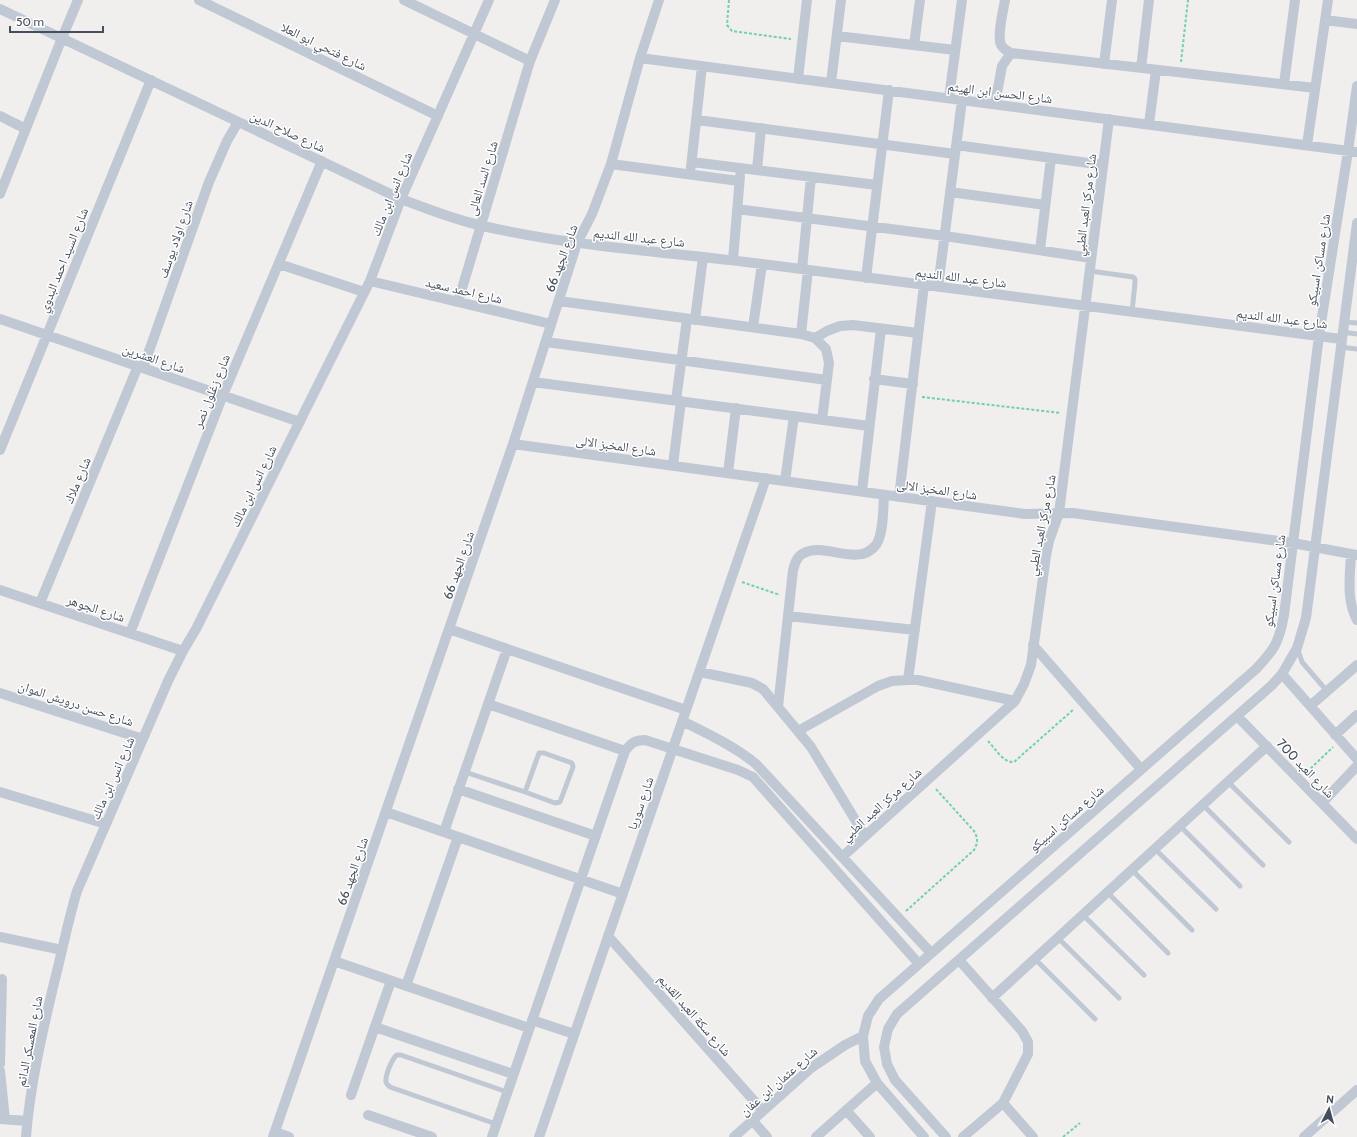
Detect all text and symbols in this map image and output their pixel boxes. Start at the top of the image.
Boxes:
scale bar [10,8,103,34]
text: 50 m [16,14,44,29]
street label: شارع فتحي ابو العلا [277,18,369,77]
street label: شارع الحسن ابن الهيثم [946,78,1053,108]
street label: شارع صلاح الدين [247,107,328,157]
street label: شارع السد العالى [463,139,503,218]
street label: شارع انس ابن مالك [367,150,417,239]
street label: شارع مركز العبد الطبي [1071,153,1103,258]
street label: شارع اولاد يوسف [154,198,198,281]
street label: شارع السيد احمد البدوي [35,205,94,316]
street label: شارع مساكن اسبيكو [1303,213,1335,308]
street label: شارع الجهد 66 [541,222,583,295]
street label: شارع عبد الله النديم [592,224,686,252]
street label: شارع عبد الله النديم [914,263,1008,293]
street label: شارع احمد سعيد [424,273,504,309]
street label: شارع عبد الله النديم [1235,304,1329,334]
street label: شارع العشرين [120,340,187,378]
street label: شارع زغلول نصر [189,352,235,432]
street label: شارع المخبز الالى [574,431,657,461]
street label: شارع انس ابن مالك [226,442,282,530]
street label: شارع ملاك [60,454,96,506]
street label: شارع مركز العبد الطبي [1023,473,1062,578]
street label: شارع المخبز الالى [895,475,978,505]
street label: شارع الجهد 66 [439,529,479,602]
street label: شارع مساكن اسبيكو [1260,534,1290,629]
street label: شارع الجوهر [63,591,127,627]
street label: شارع حسن درويش الموان [16,677,136,731]
street label: شارع انس ابن مالك [87,734,139,823]
street label: شارع العبد 700 [1272,735,1338,802]
street label: شارع مركز العبد الطبي [837,764,927,847]
street label: شارع سوريا [623,774,658,832]
street label: شارع مساكن اسبيكو [1025,781,1108,856]
street label: شارع الجهد 66 [333,835,373,908]
street label: شارع سكة العبد القديم [654,971,735,1061]
street label: شارع المعسكر الدائم [12,994,48,1088]
street label: شارع عثمان ابن عفان [736,1043,821,1121]
north arrow [1309,1089,1349,1129]
text: N [1325,1092,1335,1106]

